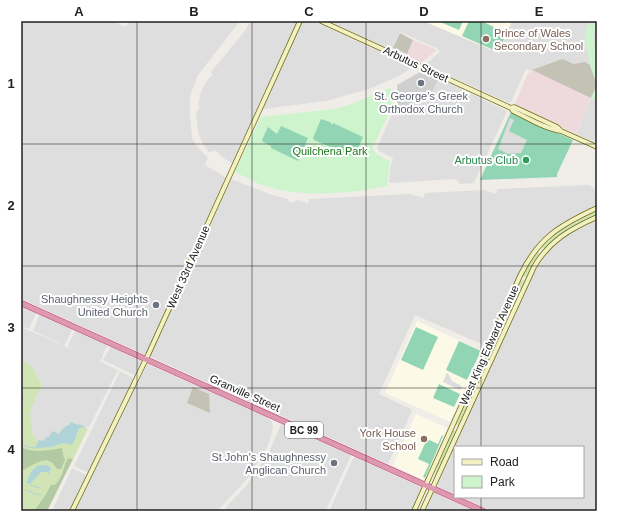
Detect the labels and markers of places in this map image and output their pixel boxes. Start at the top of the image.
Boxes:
place label: Prince of Wales Secondary School [494,27,583,52]
marker: Prince of Wales Secondary School [481,34,491,44]
marker: St. George’s Greek Orthodox Church [416,78,426,88]
place label: St. George’s Greek Orthodox Church [374,90,468,115]
place label: Arbutus Club [454,154,518,166]
marker: Arbutus Club [521,155,531,165]
place label: Shaughnessy Heights United Church [41,293,148,318]
marker: Shaughnessy Heights United Church [151,300,161,310]
place label: York House School [360,427,416,452]
marker: York House School [419,434,429,444]
place label: St John's Shaughnessy Anglican Church [211,451,326,476]
marker: St John's Shaughnessy Anglican Church [329,458,339,468]

